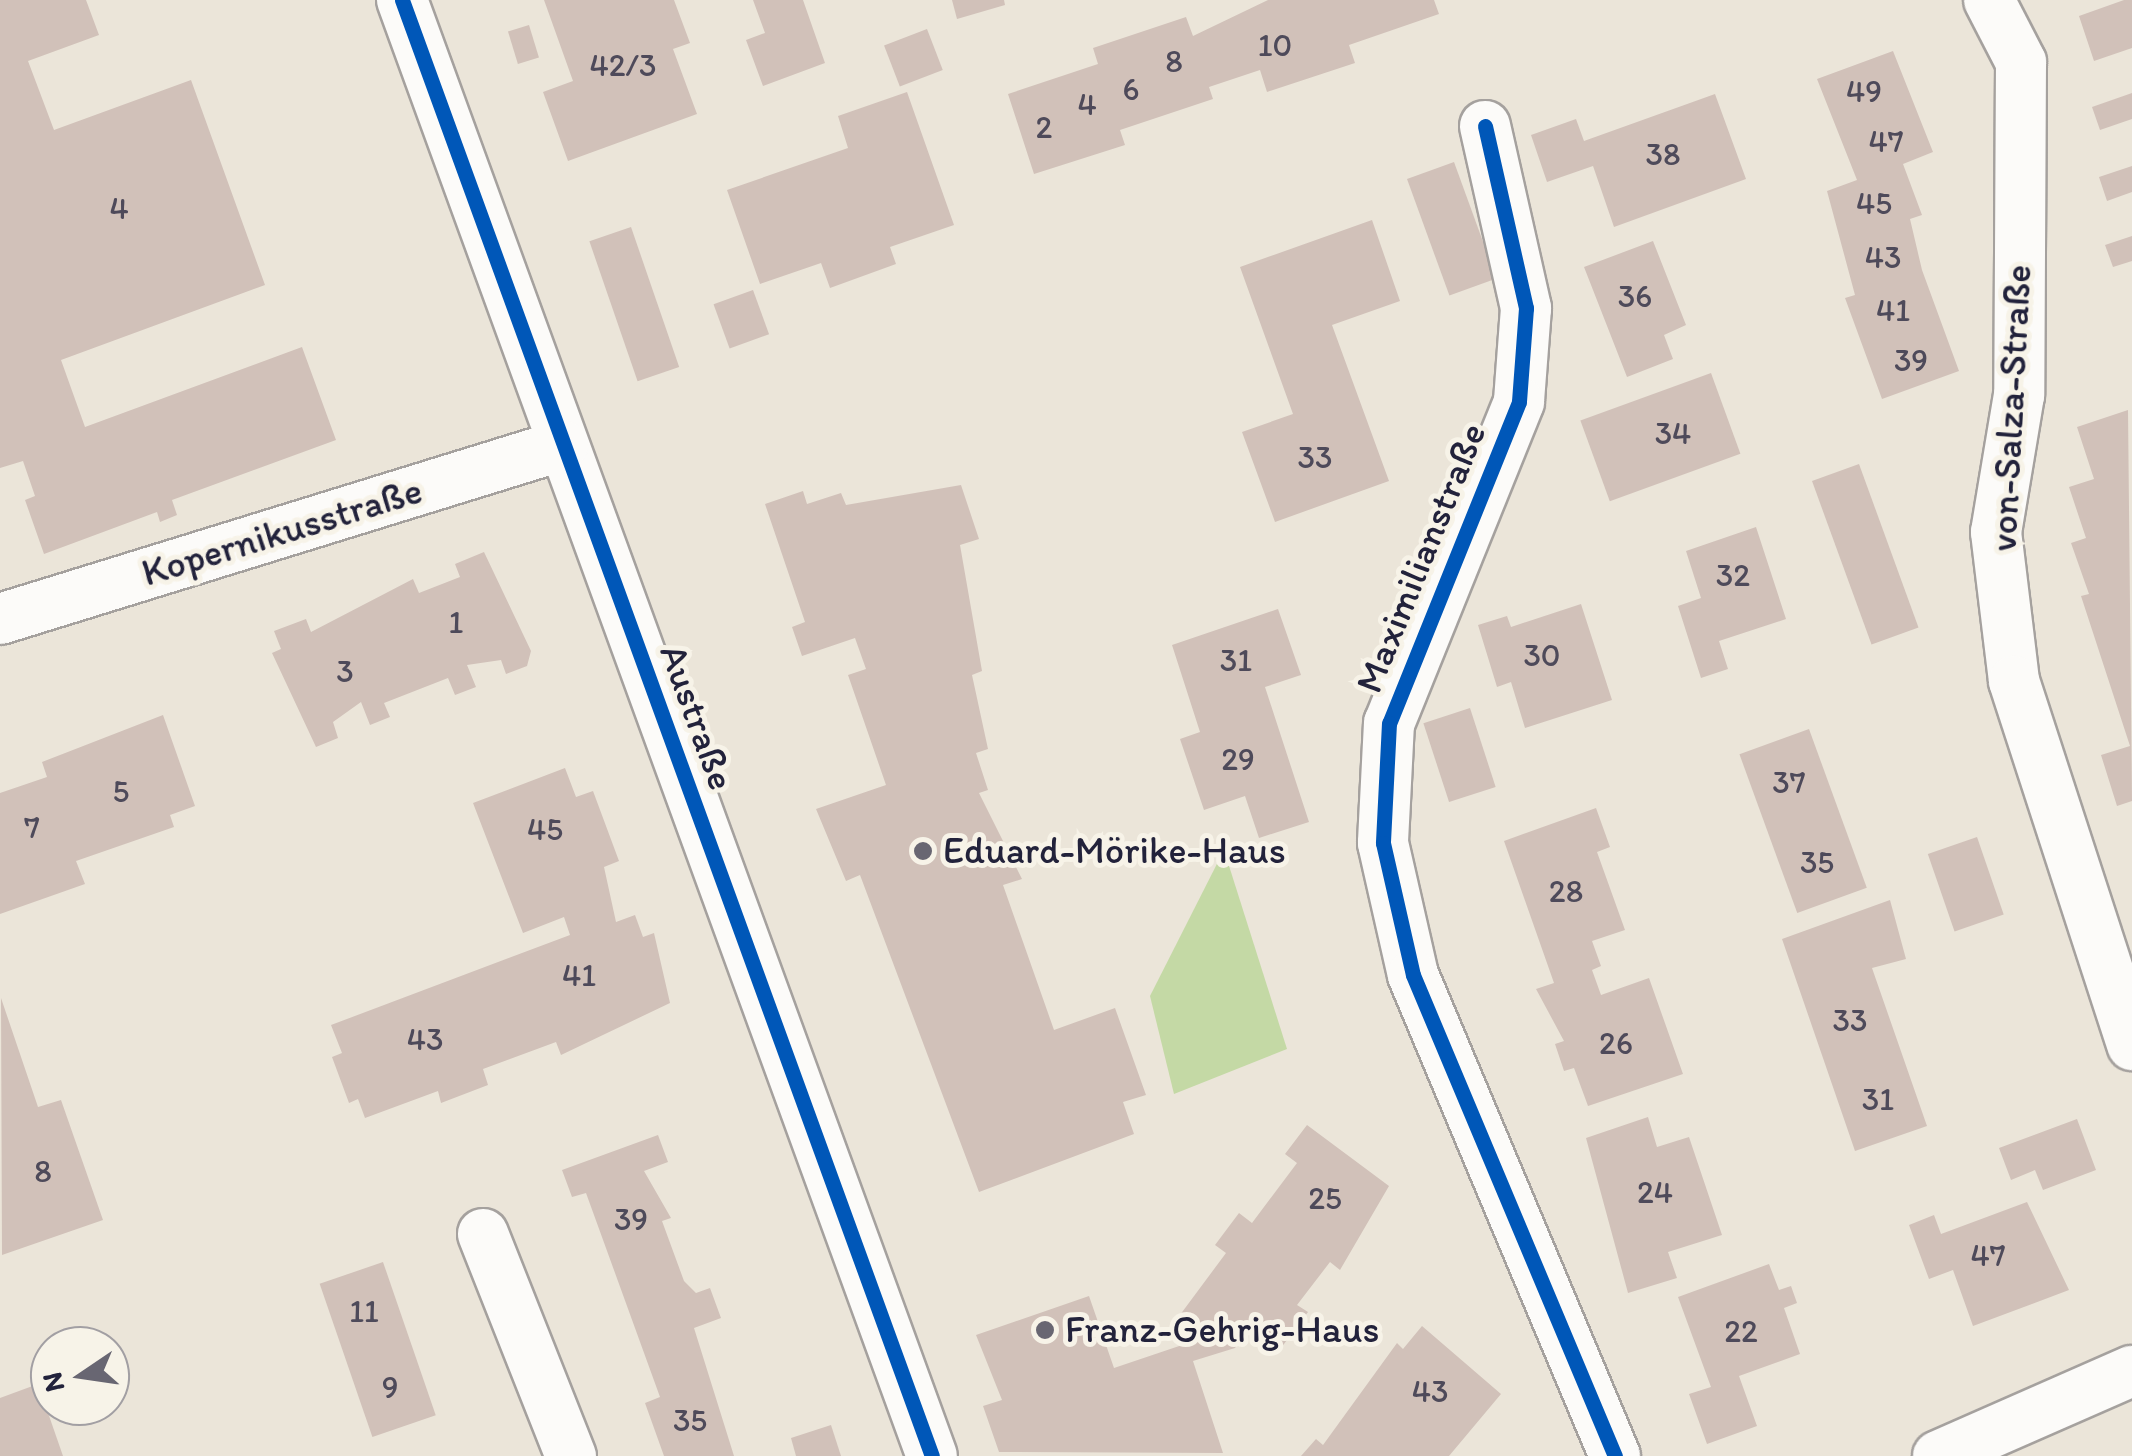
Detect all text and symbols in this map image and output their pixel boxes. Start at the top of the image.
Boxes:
house number: 10 [1258,26,1292,64]
house number: 8 [1165,42,1183,80]
house number: 42/3 [590,46,656,84]
house number: 6 [1123,70,1139,108]
house number: 49 [1846,72,1882,110]
house number: 4 [1077,85,1097,123]
house number: 2 [1036,108,1052,146]
house number: 47 [1868,122,1904,160]
house number: 38 [1646,135,1680,173]
house number: 45 [1856,184,1892,222]
house number: 4 [109,189,129,227]
house number: 43 [1865,238,1901,276]
street label: von-Salza-Straße [1981,263,2041,553]
house number: 36 [1618,277,1652,315]
house number: 41 [1876,291,1910,329]
house number: 39 [1894,341,1928,379]
house number: 34 [1655,414,1691,452]
street label: Maximilianstraße [1346,417,1496,699]
house number: 33 [1298,438,1332,476]
street label: Kopernikusstraße [136,468,428,596]
house number: 32 [1716,556,1750,594]
house number: 1 [449,603,463,641]
house number: 30 [1523,636,1561,674]
street label: Austraße [650,638,744,796]
house number: 31 [1220,641,1252,679]
house number: 3 [336,652,354,690]
house number: 29 [1221,740,1255,778]
house number: 37 [1772,763,1806,801]
house number: 5 [113,772,129,810]
house number: 7 [24,808,40,846]
house number: 45 [527,810,563,848]
place label: Eduard-Mörike-Haus [943,828,1286,874]
marker: Eduard-Mörike-Haus [912,840,934,862]
house number: 35 [1800,843,1834,881]
house number: 28 [1549,872,1583,910]
house number: 41 [562,956,596,994]
house number: 33 [1833,1001,1867,1039]
house number: 43 [407,1020,443,1058]
house number: 26 [1599,1024,1633,1062]
house number: 31 [1862,1080,1894,1118]
house number: 8 [34,1152,52,1190]
house number: 24 [1637,1173,1673,1211]
house number: 25 [1308,1179,1342,1217]
house number: 39 [614,1200,648,1238]
house number: 47 [1970,1236,2006,1274]
house number: 11 [349,1292,379,1330]
place label: Franz-Gehrig-Haus [1065,1307,1379,1353]
house number: 22 [1724,1312,1758,1350]
marker: Franz-Gehrig-Haus [1034,1319,1056,1341]
north arrow [30,1326,130,1426]
house number: 9 [382,1368,398,1406]
text: N [34,1369,71,1395]
house number: 43 [1412,1372,1448,1410]
house number: 35 [673,1401,707,1439]

